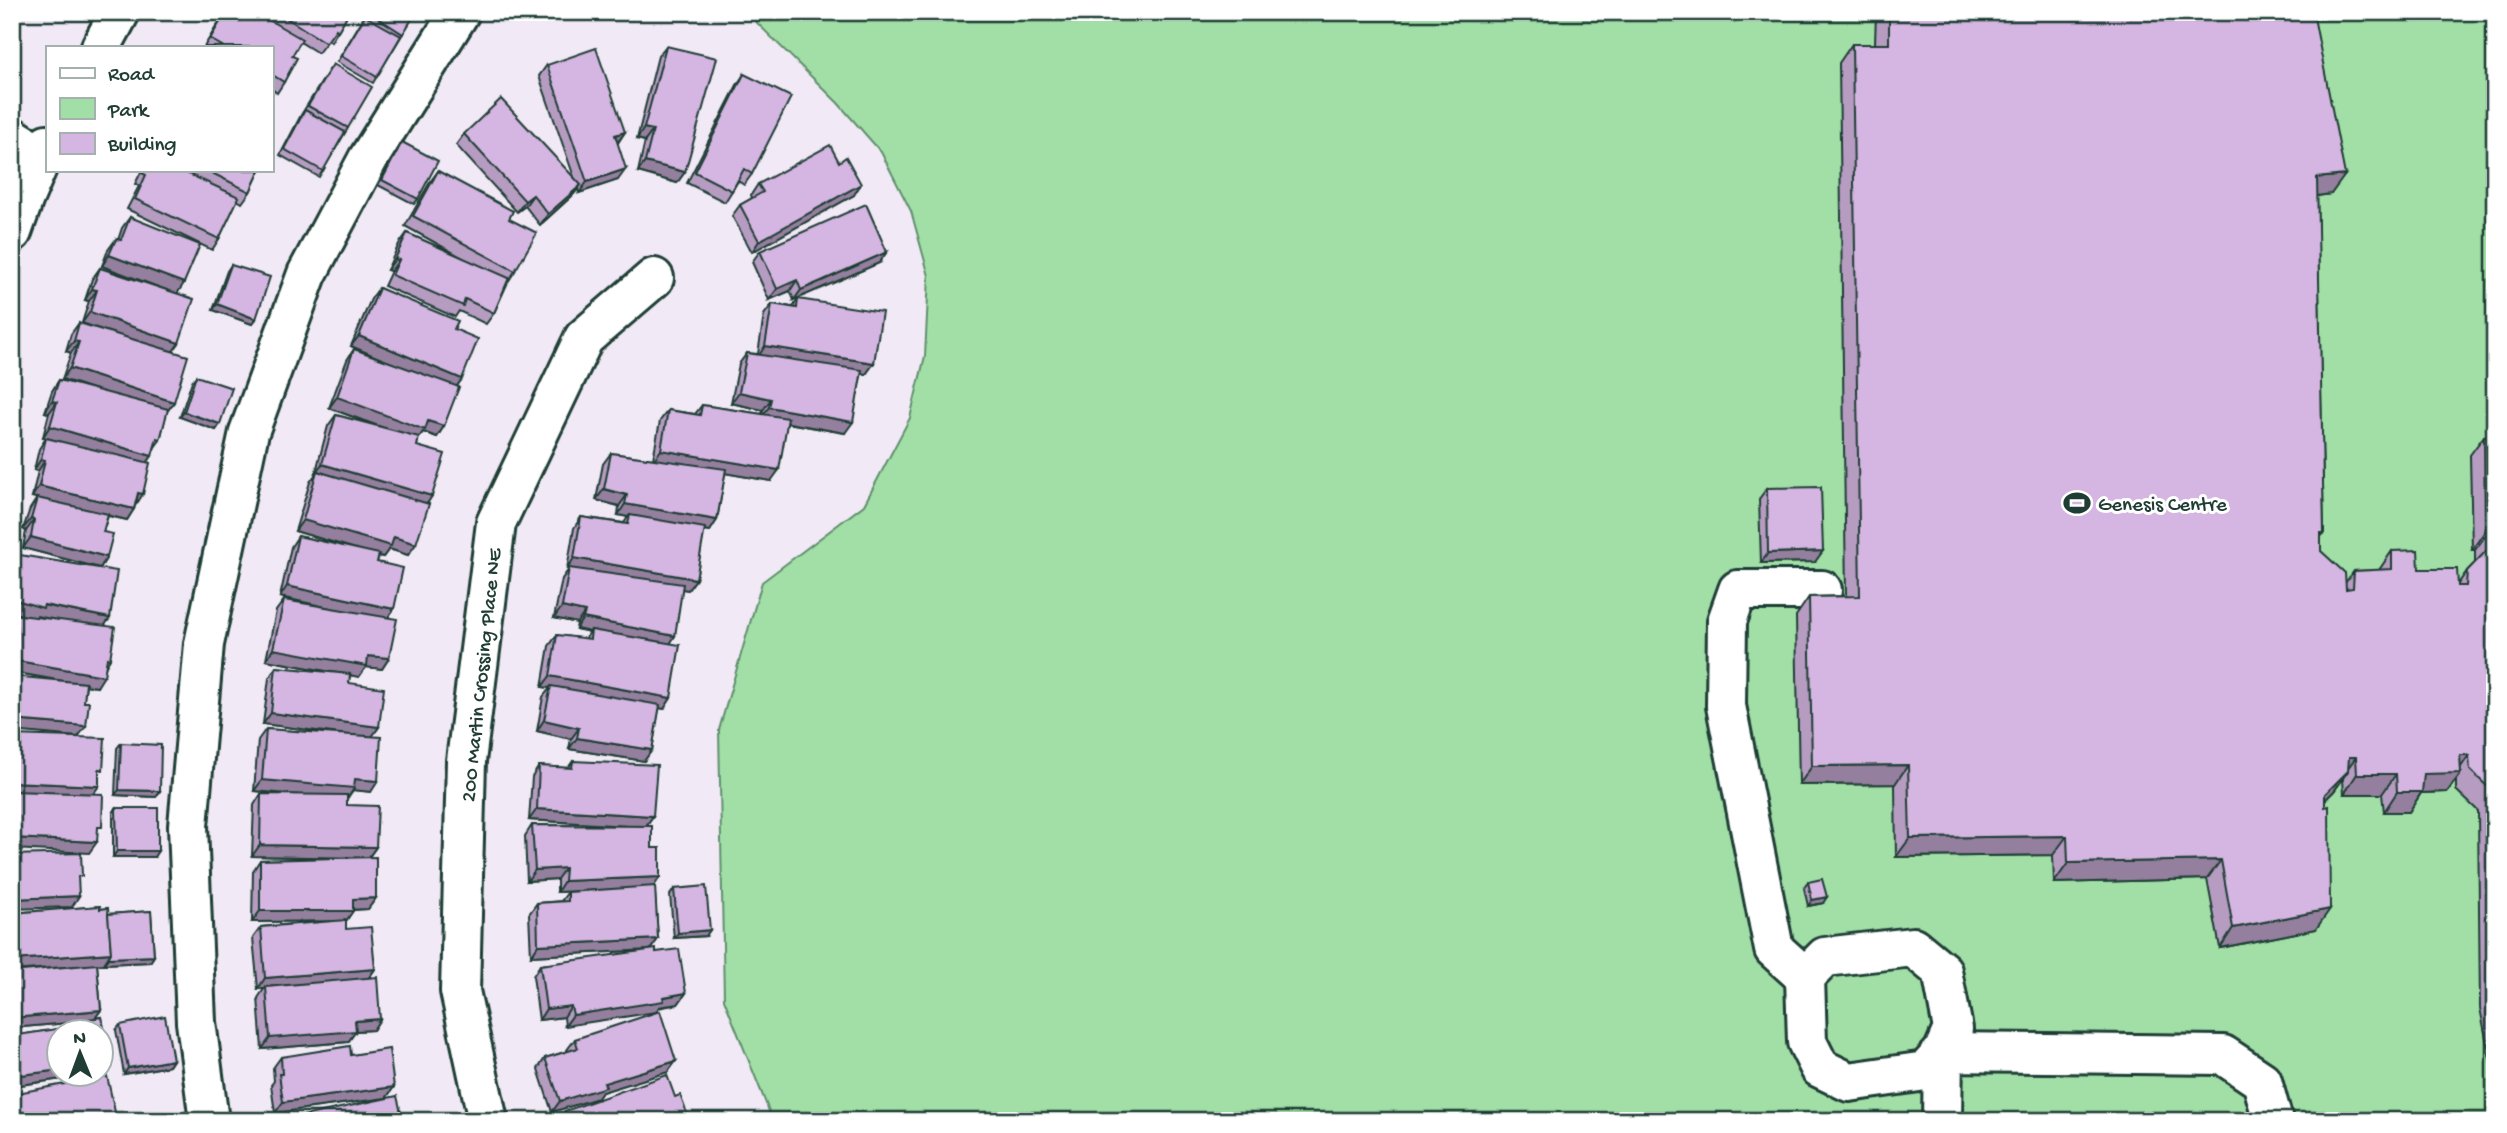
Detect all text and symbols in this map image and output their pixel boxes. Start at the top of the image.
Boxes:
legend [46,46,273,172]
text: Road [108,64,156,89]
text: Park [107,100,151,125]
text: Building [107,134,177,159]
sports icon: Genesis Centre [2062,488,2092,518]
place label: Genesis Centre [2098,494,2228,519]
street label: 200 Martin Crossing Place NE [458,546,509,804]
north arrow [46,1018,116,1088]
text: N [73,1028,86,1051]

